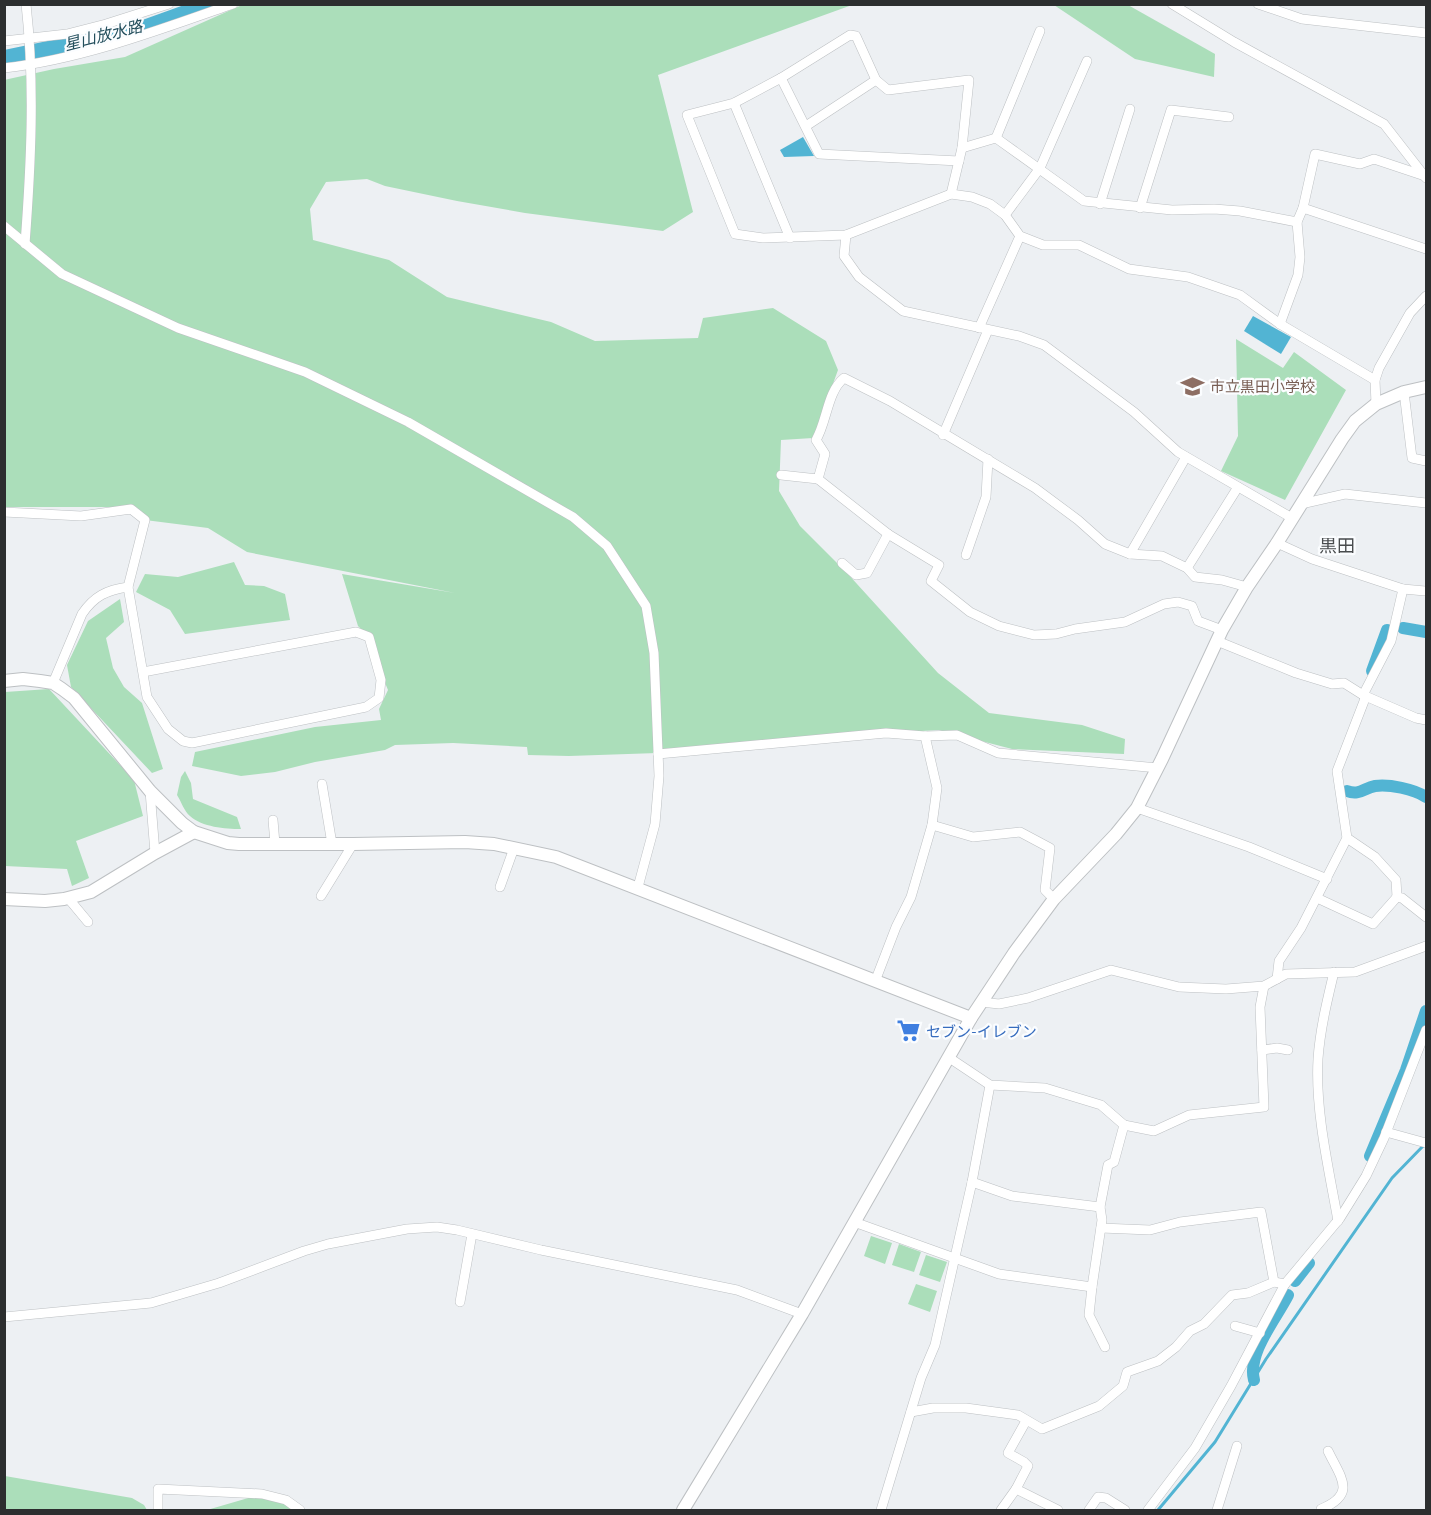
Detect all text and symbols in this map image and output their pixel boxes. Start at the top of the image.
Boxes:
water label: 星山放水路 [62,15,146,54]
school or university icon: 市立黒田小学校 [1179,373,1205,399]
place label: 市立黒田小学校 [1210,377,1315,396]
district label: 黒田 [1319,534,1355,557]
supermarket icon: セブン-イレブン [895,1018,921,1044]
place label: セブン-イレブン [926,1022,1037,1041]

